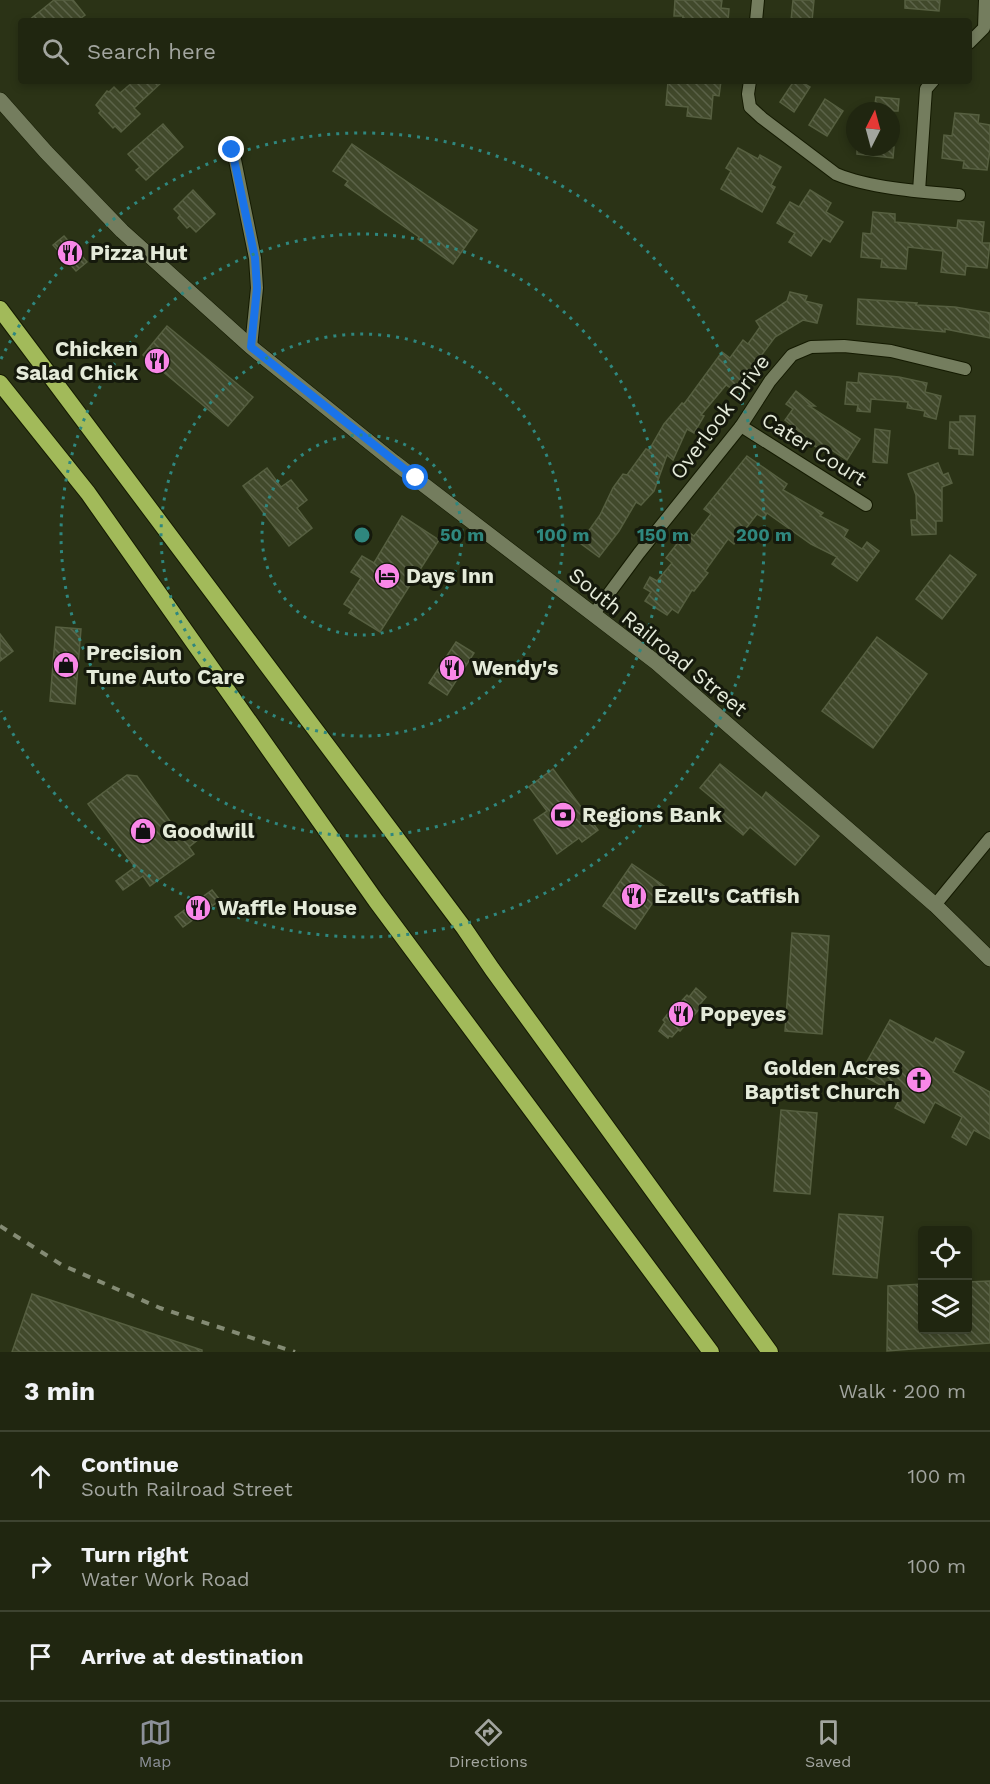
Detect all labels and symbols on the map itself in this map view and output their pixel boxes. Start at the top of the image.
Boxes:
north arrow [846,102,900,156]
route end [218,136,244,162]
restaurant icon: Pizza Hut [55,238,85,268]
place label: Pizza Hut [90,240,187,265]
place label: Chicken Salad Chick [16,336,139,385]
restaurant icon: Chicken Salad Chick [142,346,172,376]
street label: Overlook Drive [665,349,775,484]
street label: Cater Court [757,407,871,491]
route start [402,464,428,490]
text: 50 m [440,524,484,545]
text: 100 m [536,524,590,545]
text: 150 m [637,524,689,545]
text: 200 m [736,524,792,545]
centre of rings [352,525,372,545]
hotel icon: Days Inn [372,561,402,591]
street label: South Railroad Street [564,562,753,721]
place label: Days Inn [406,563,494,588]
place label: Precision Tune Auto Care [86,640,245,689]
shop icon: Precision Tune Auto Care [51,650,81,680]
restaurant icon: Wendy's [437,653,467,683]
place label: Wendy's [472,655,558,680]
bank icon: Regions Bank [548,800,578,830]
place label: Regions Bank [582,802,723,827]
shop icon: Goodwill [128,816,158,846]
place label: Goodwill [162,818,254,843]
restaurant icon: Ezell's Catfish [619,881,649,911]
place label: Ezell's Catfish [654,883,800,908]
restaurant icon: Waffle House [183,893,213,923]
place label: Waffle House [218,895,357,920]
restaurant icon: Popeyes [666,999,696,1029]
place label: Popeyes [700,1001,786,1026]
place label: Golden Acres Baptist Church [745,1055,900,1104]
church icon: Golden Acres Baptist Church [904,1065,934,1095]

